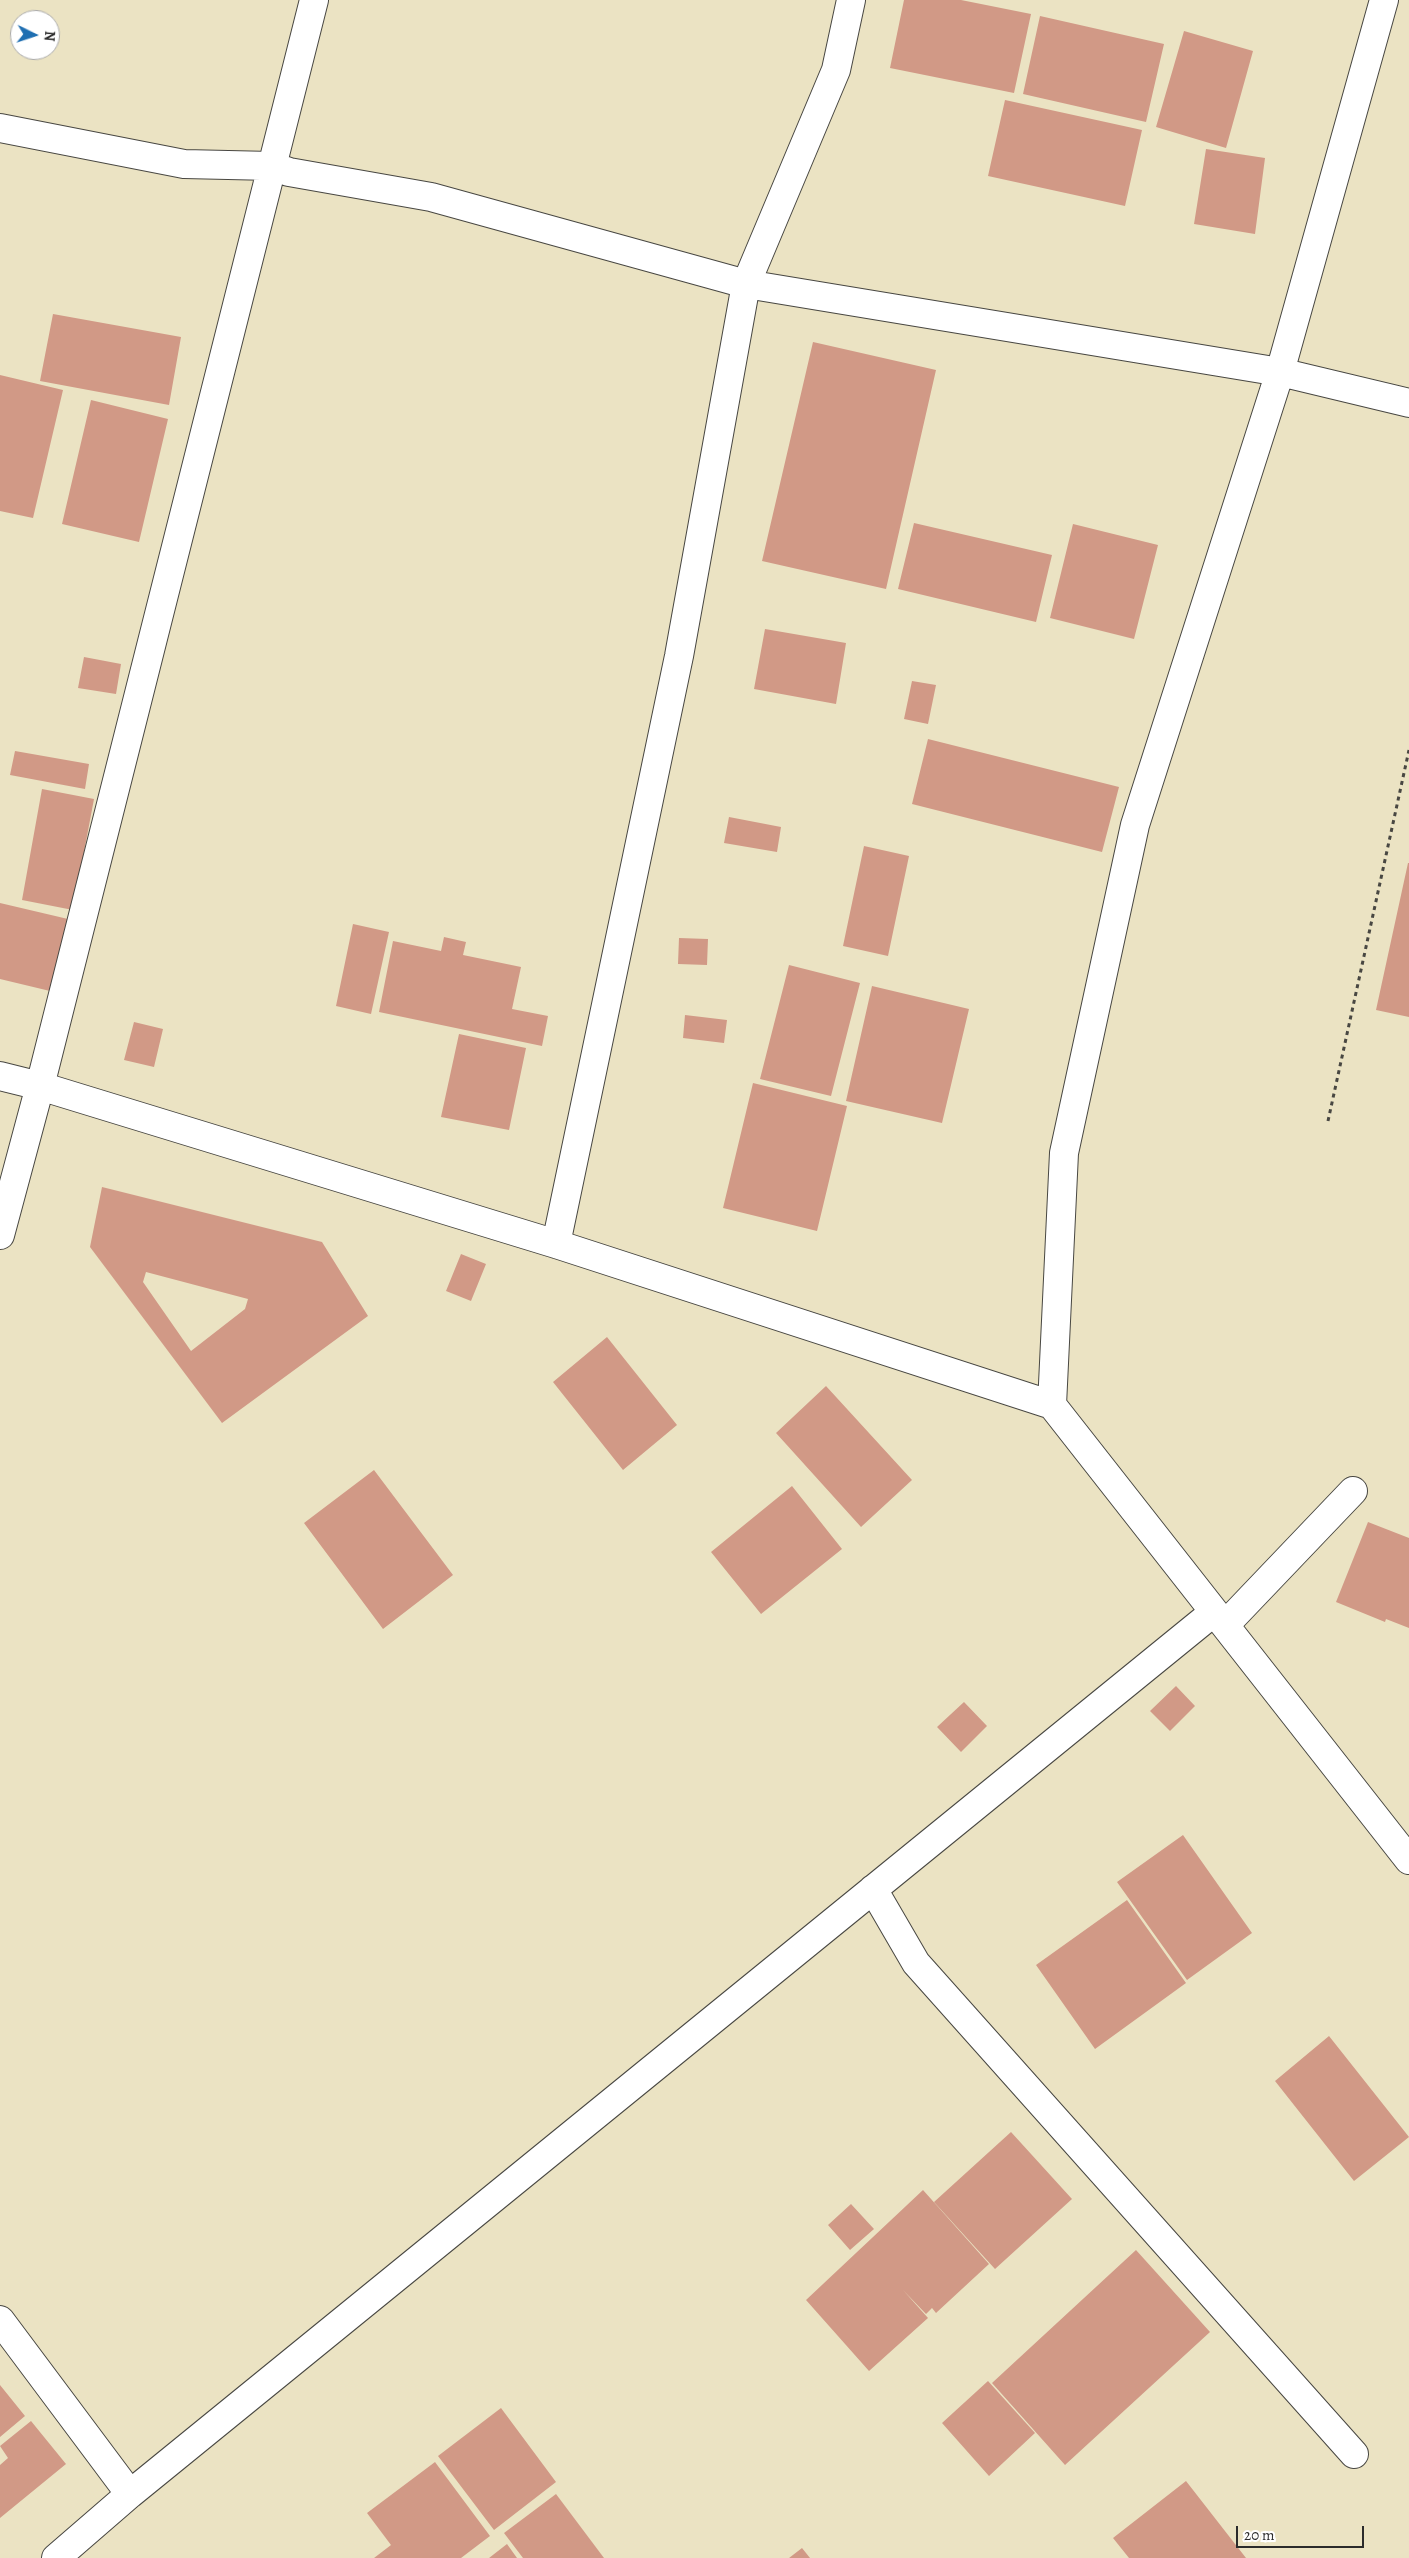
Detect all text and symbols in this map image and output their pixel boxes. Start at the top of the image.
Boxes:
north arrow [10,10,60,60]
text: N [40,30,59,42]
scale bar [1239,2516,1366,2548]
text: 20 m [1244,2525,1275,2545]

